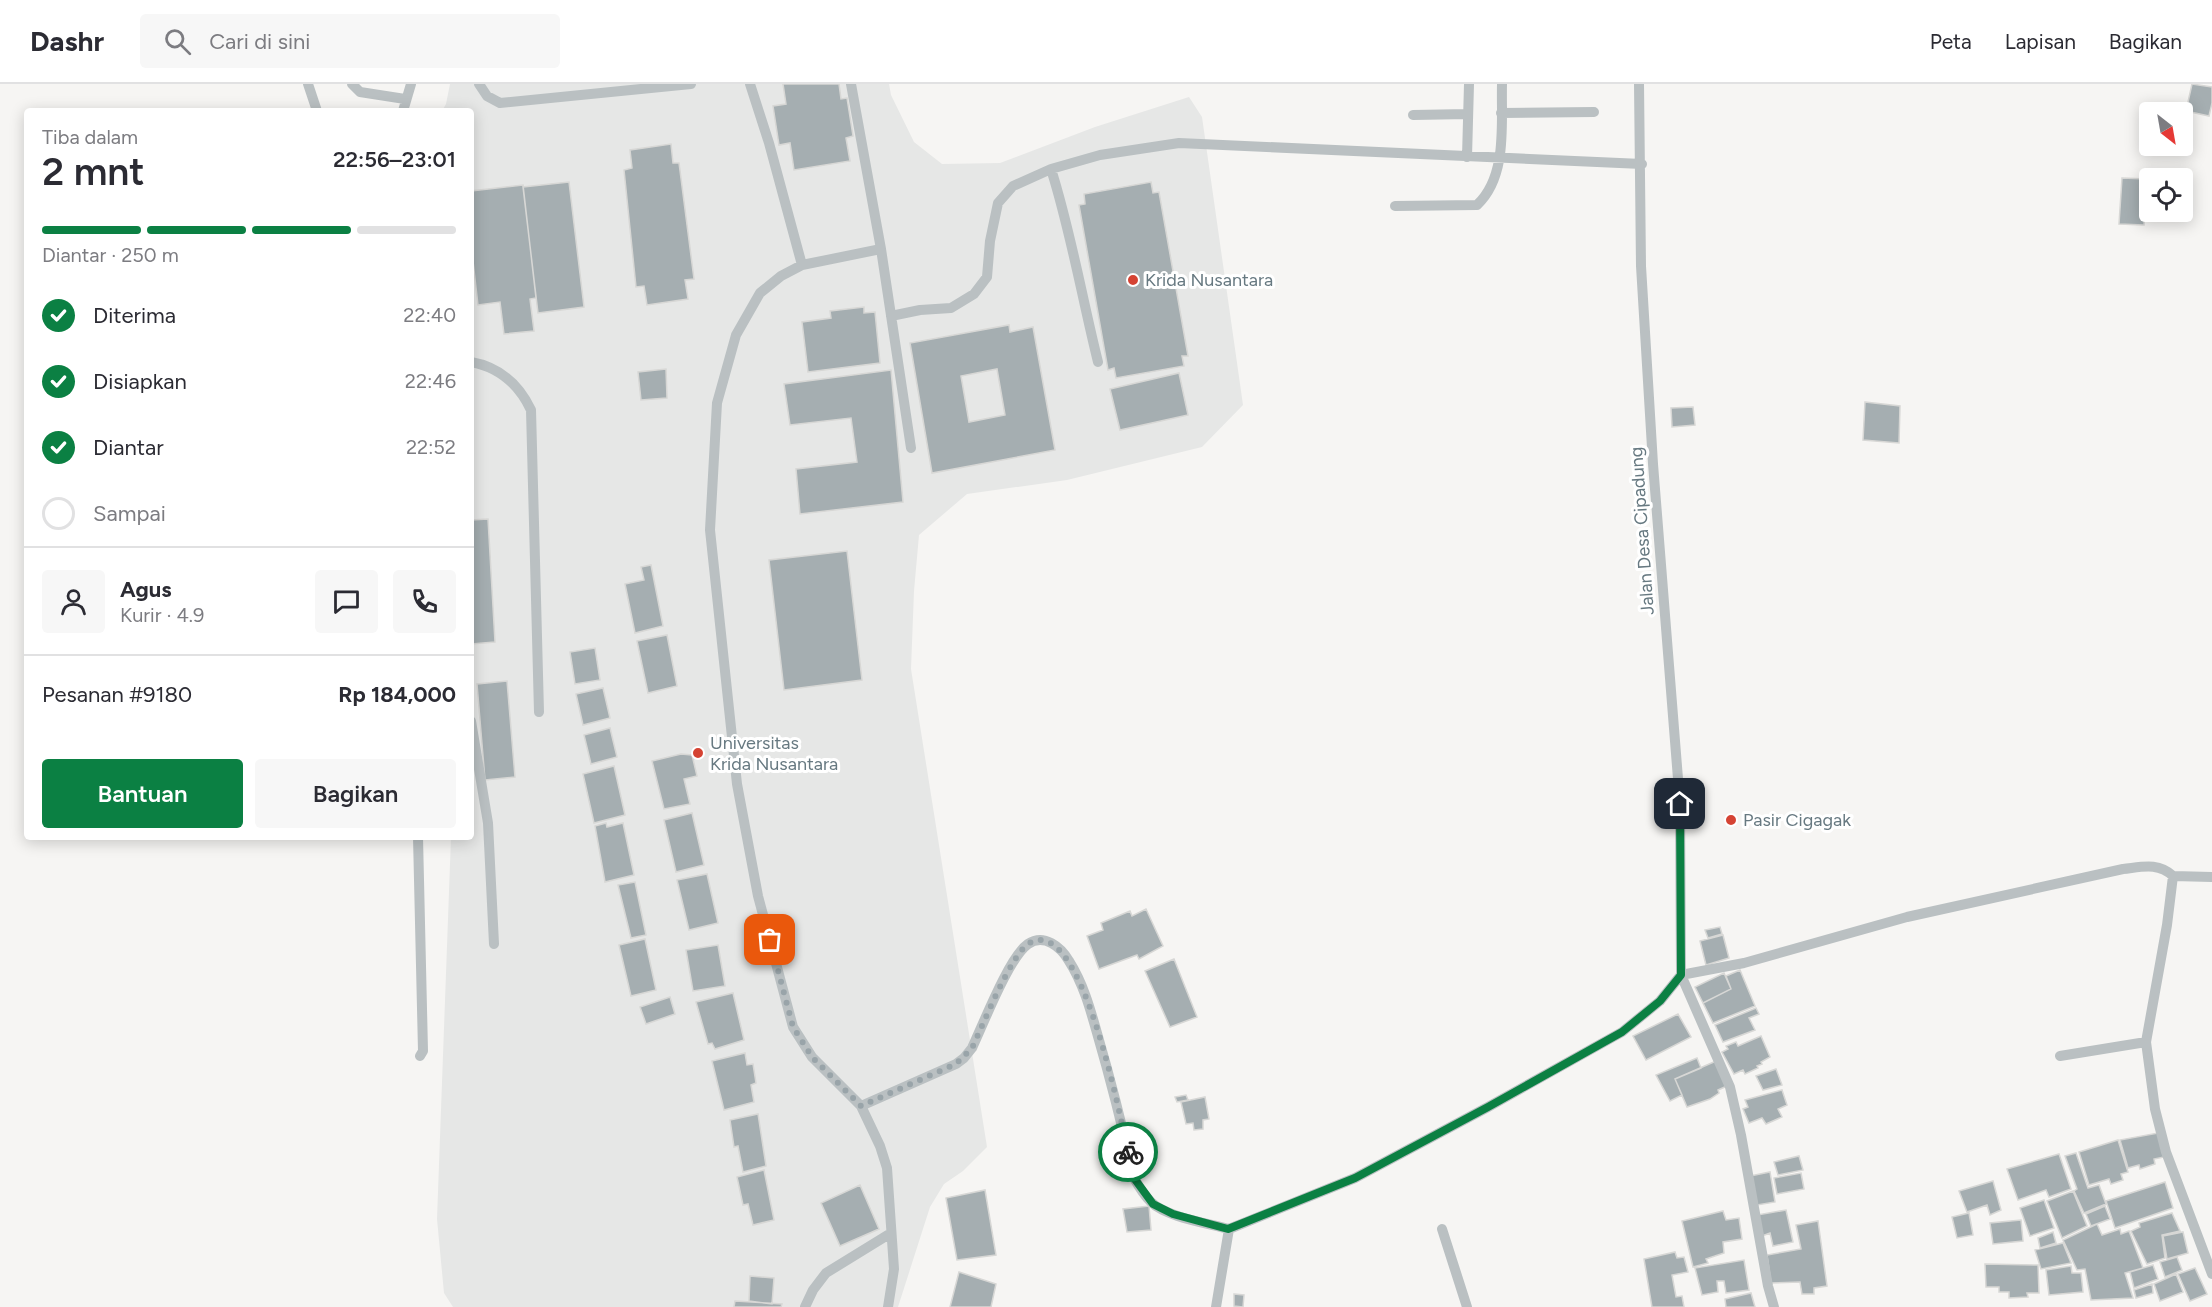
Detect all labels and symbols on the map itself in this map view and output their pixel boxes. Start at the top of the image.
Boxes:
north arrow [2139,102,2193,156]
place label: Krida Nusantara [1145,269,1273,291]
marker: Krida Nusantara [1126,273,1140,287]
street label: Jalan Desa Cipadung [1625,446,1659,616]
place label: Universitas Krida Nusantara [710,732,838,775]
marker: Universitas Krida Nusantara [691,746,705,760]
pin [1654,778,1705,829]
place label: Pasir Cigagak [1743,809,1851,831]
marker: Pasir Cigagak [1724,813,1738,827]
pin [744,914,795,965]
courier [1098,1122,1158,1182]

